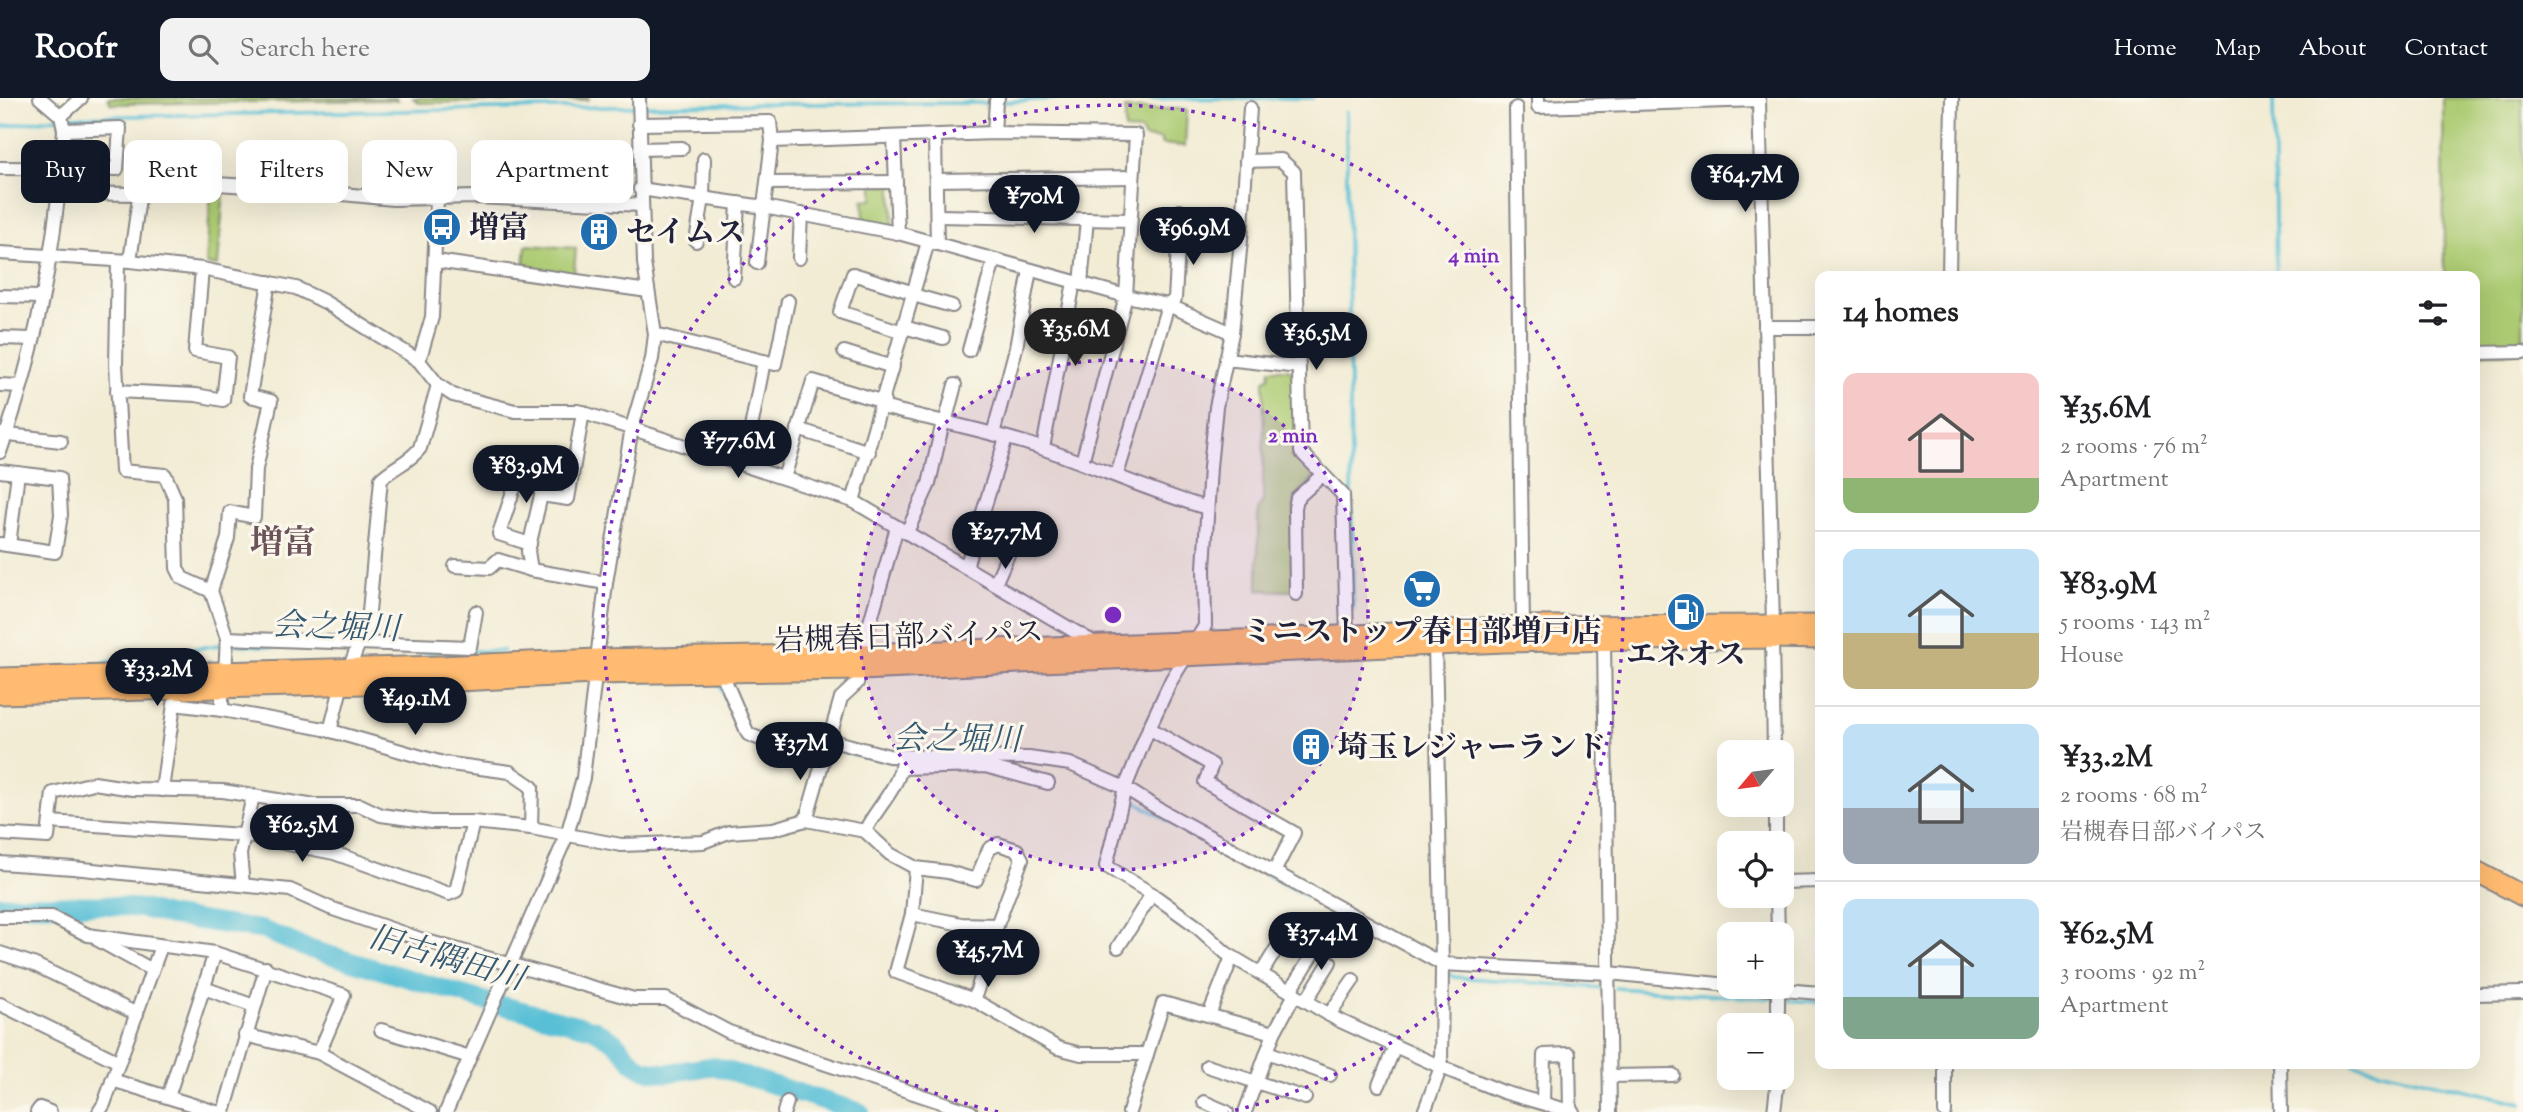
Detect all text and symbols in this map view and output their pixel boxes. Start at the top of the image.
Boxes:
search box [160,18,650,81]
text: Roofr [35,25,118,73]
icon: search [184,30,222,68]
text: Search here [240,31,370,68]
text: Home [2114,32,2177,66]
text: Map [2215,32,2261,66]
text: About [2299,32,2366,66]
text: Contact [2404,32,2488,66]
chip: Buy [21,140,110,203]
chip: Rent [124,140,222,203]
chip: Filters [236,140,348,203]
chip: New [362,140,457,203]
chip: Apartment [471,140,633,203]
pin: ¥64.7M [1688,155,1802,214]
text: ¥64.7M [1707,160,1783,193]
pin: ¥70M [993,176,1075,235]
text: ¥70M [1005,181,1063,214]
bus stop icon: 増富 [421,206,463,248]
place label: 増富 [469,208,529,251]
pin: ¥96.9M [1136,208,1250,267]
building icon: セイムス [578,211,620,253]
place label: セイムス [626,213,745,256]
text: ¥96.9M [1156,213,1230,246]
text: 4 min [1448,242,1500,272]
text: 14 homes [1843,292,1959,335]
icon: filters [2414,294,2452,332]
pin: ¥35.6M [1018,308,1132,368]
pin: ¥36.5M [1259,313,1373,372]
text: ¥35.6M [1040,314,1110,347]
text: ¥36.5M [1281,318,1351,351]
text: ¥35.6M [2060,388,2151,431]
icon: home [1899,401,1983,485]
pin: ¥77.6M [681,420,795,480]
text: 2 min [1268,422,1319,452]
text: ¥77.6M [701,426,775,459]
text: 2 rooms · 76 m² [2060,431,2208,464]
pin: ¥83.9M [469,446,583,505]
text: ¥83.9M [489,451,563,484]
text: Apartment [2060,464,2169,497]
pin: ¥27.7M [948,512,1062,571]
text: ¥27.7M [968,517,1042,550]
district label: 増富 [250,521,316,569]
text: ¥83.9M [2060,564,2157,607]
supermarket icon: ミニストップ春日部増戸店 [1401,568,1443,610]
icon: home [1899,577,1983,661]
fuel station icon: エネオス [1665,591,1707,633]
centre of rings [1101,603,1125,627]
water label: 会之堀川 [271,604,404,654]
text: 5 rooms · 143 m² [2060,607,2211,640]
street label: 岩槻春日部バイパス [774,612,1044,665]
place label: ミニストップ春日部増戸店 [1242,612,1602,655]
place label: エネオス [1626,635,1746,678]
text: House [2060,640,2124,673]
pin: ¥33.2M [100,648,214,708]
text: ¥33.2M [121,654,193,687]
pin: ¥49.1M [358,678,472,737]
text: ¥49.1M [380,683,450,716]
water label: 会之堀川 [893,717,1024,765]
pin: ¥37M [759,722,841,782]
building icon: 埼玉レジャーランド [1290,726,1332,768]
text: ¥37M [772,728,828,761]
place label: 埼玉レジャーランド [1338,728,1607,771]
text: ¥33.2M [2060,737,2153,780]
north arrow [1717,740,1794,817]
map controls [1717,740,1794,1090]
icon: home [1899,752,1983,836]
text: 2 rooms · 68 m² [2060,780,2208,813]
pin: ¥62.5M [245,804,359,864]
text: ¥62.5M [266,810,338,843]
text: 岩槻春日部バイパス [2060,817,2267,850]
button: locate [1717,831,1794,908]
pin: ¥37.4M [1264,912,1378,972]
text: ¥62.5M [2060,914,2154,957]
water label: 旧古隅田川 [363,916,532,1005]
text: ¥37.4M [1284,918,1358,951]
button: + [1717,922,1794,999]
icon: home [1899,927,1983,1011]
pin: ¥45.7M [931,930,1045,989]
text: ¥45.7M [952,935,1024,968]
text: 3 rooms · 92 m² [2060,957,2205,990]
text: Apartment [2060,990,2169,1023]
button: − [1717,1013,1794,1090]

